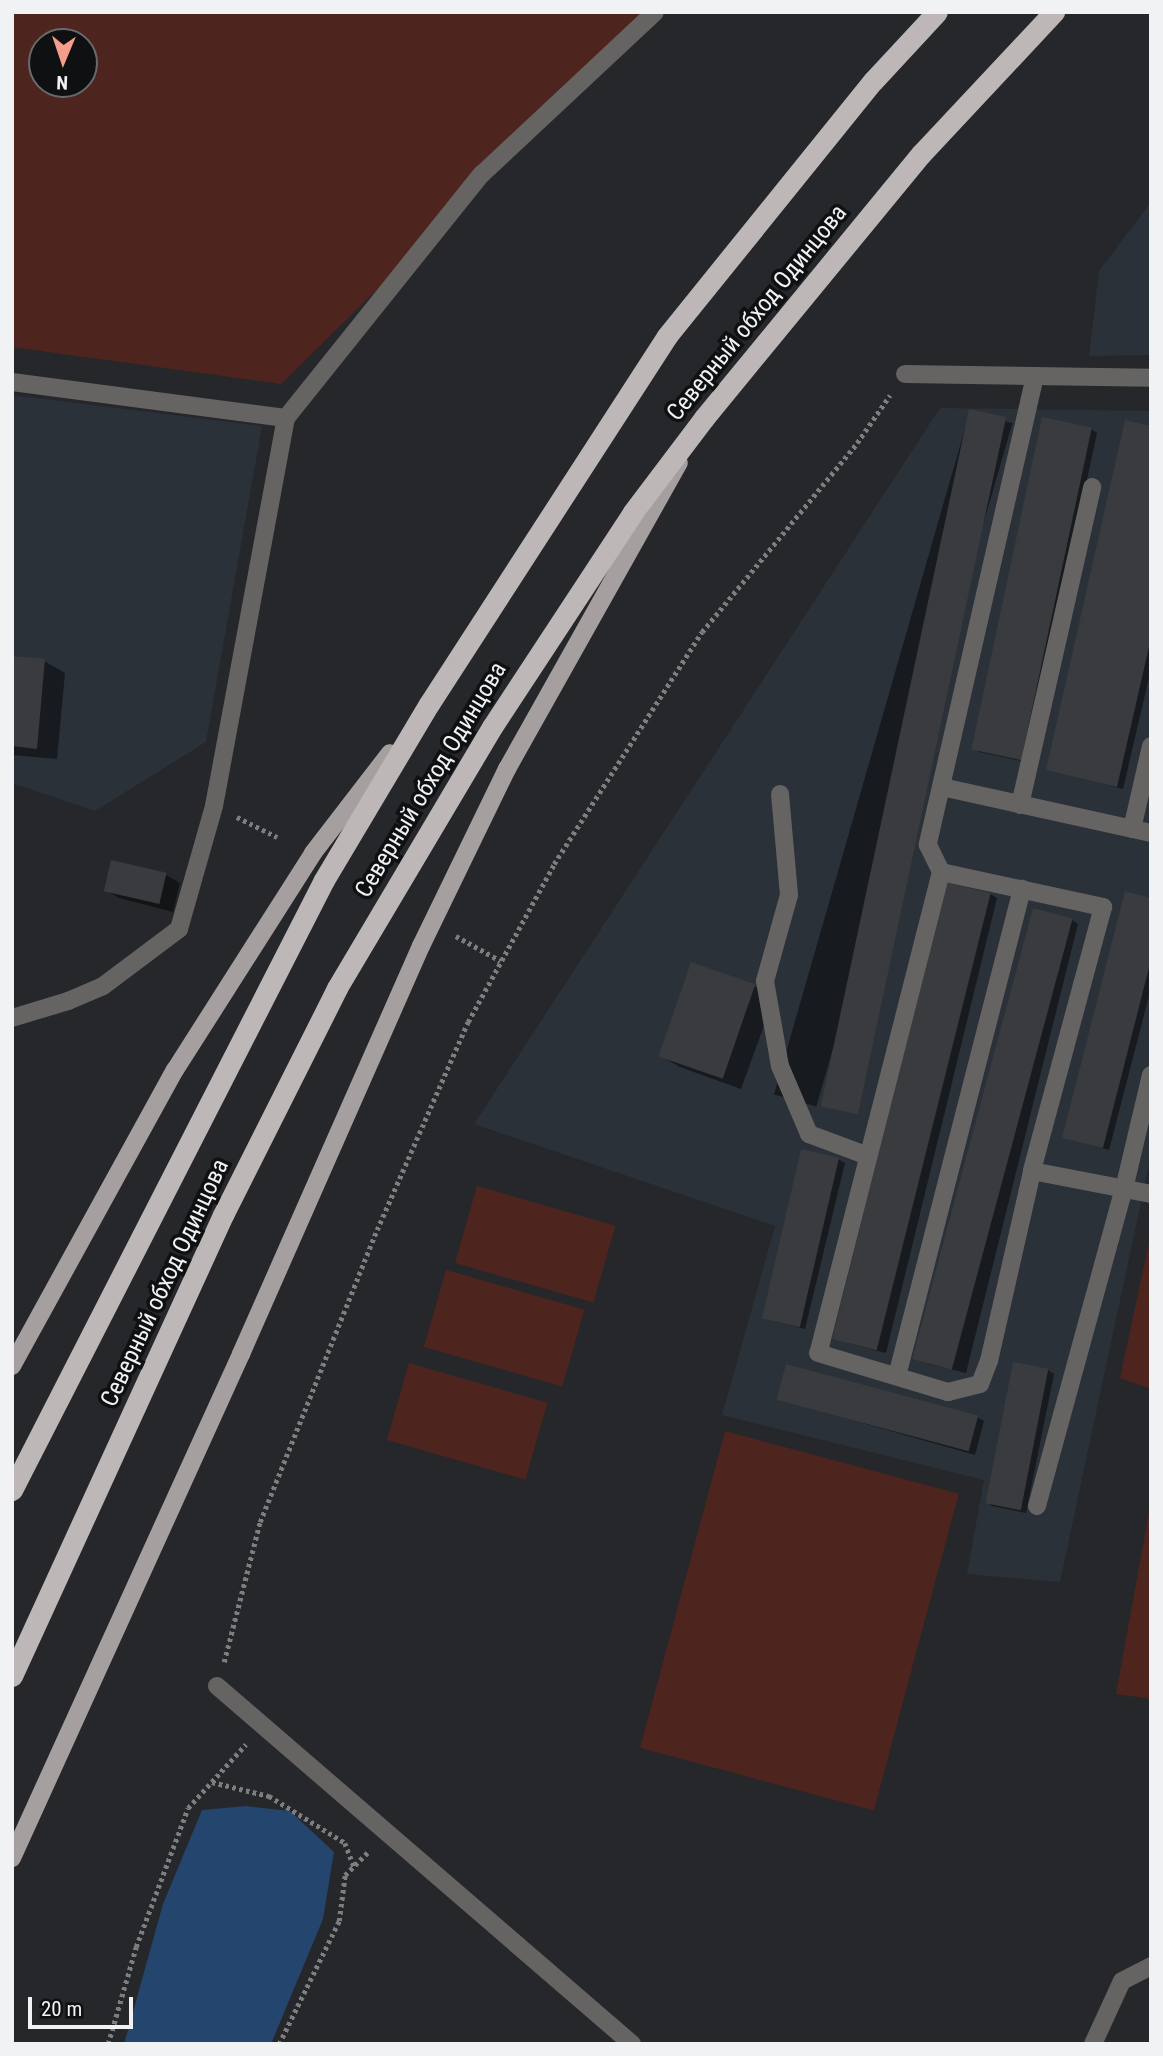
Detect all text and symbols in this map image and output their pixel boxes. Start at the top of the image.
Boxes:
north arrow [28,28,98,98]
text: N [56,71,69,94]
street label: Северный обход Одинцова [661,199,853,427]
street label: Северный обход Одинцова [349,657,513,903]
street label: Северный обход Одинцова [95,1155,235,1411]
scale bar [32,1982,136,2026]
text: 20 m [41,1997,82,2021]

